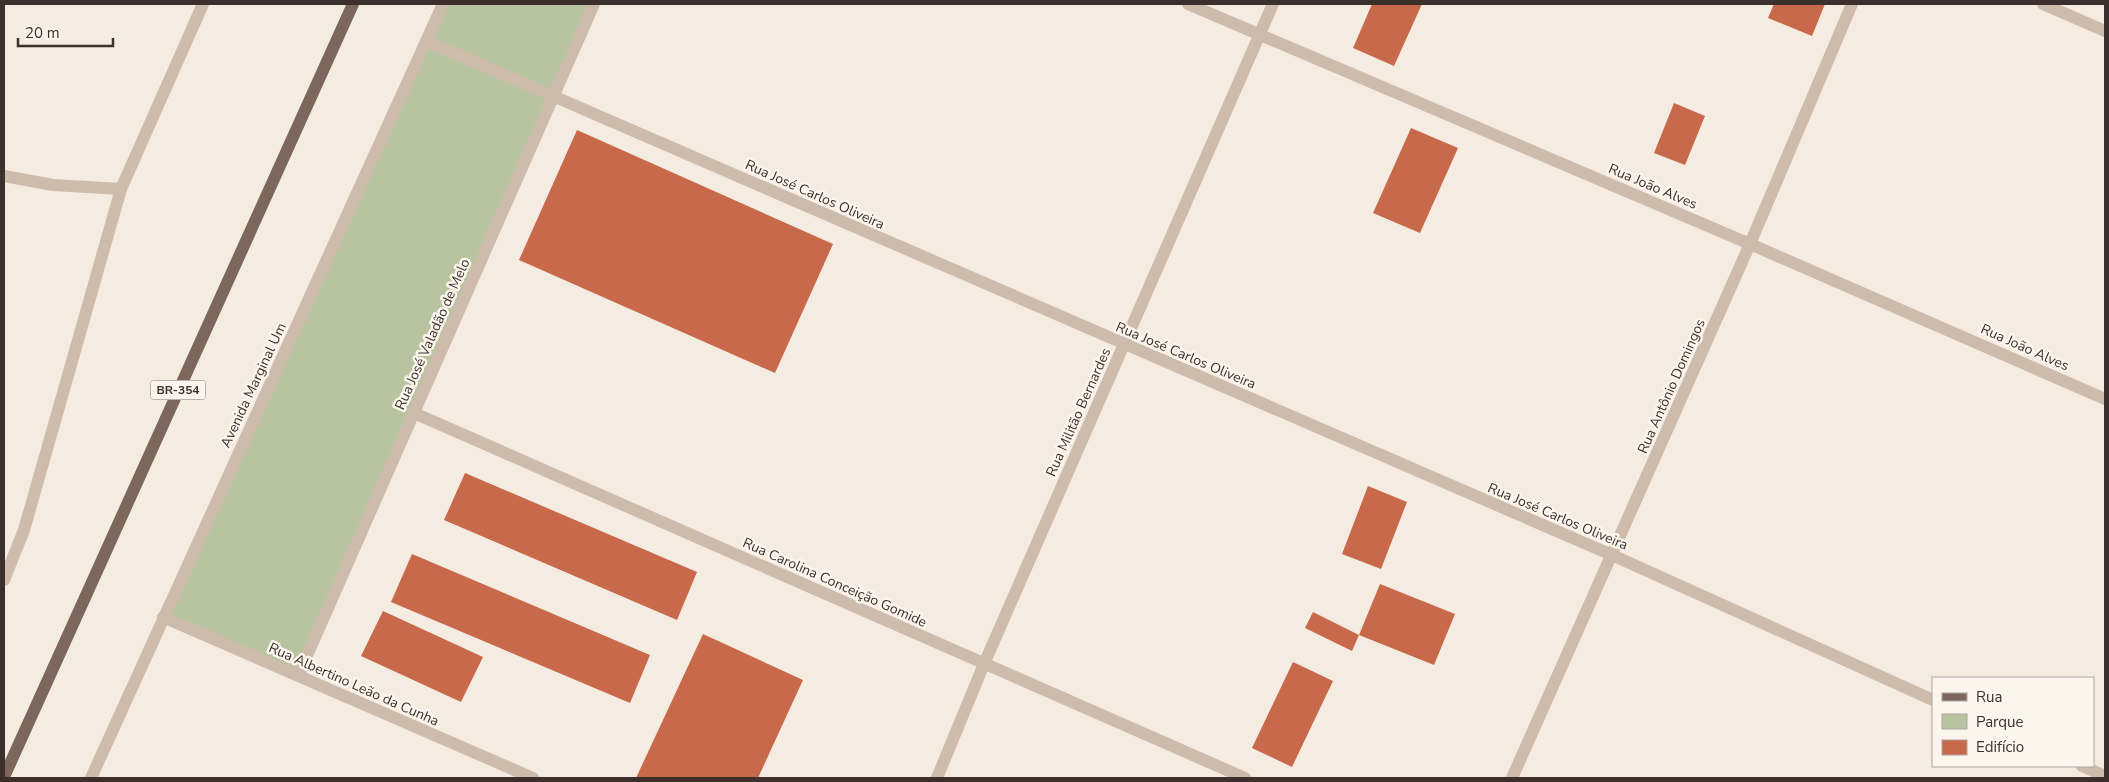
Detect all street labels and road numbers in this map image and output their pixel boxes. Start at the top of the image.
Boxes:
street label: Rua José Carlos Oliveira [742,155,887,234]
street label: Rua João Alves [1605,159,1700,214]
street label: Rua José Valadão de Melo [391,255,474,413]
street label: Rua Antônio Domingos [1633,316,1710,457]
street label: Rua José Carlos Oliveira [1113,317,1259,394]
street label: Rua João Alves [1978,319,2072,376]
street label: Avenida Marginal Um [216,320,291,451]
street label: Rua Militão Bernardes [1041,345,1116,480]
road number: BR-354 [150,380,206,400]
street label: Rua José Carlos Oliveira [1485,478,1631,555]
street label: Rua Carolina Conceição Gomide [740,533,930,632]
street label: Rua Albertino Leão da Cunha [266,638,442,731]

